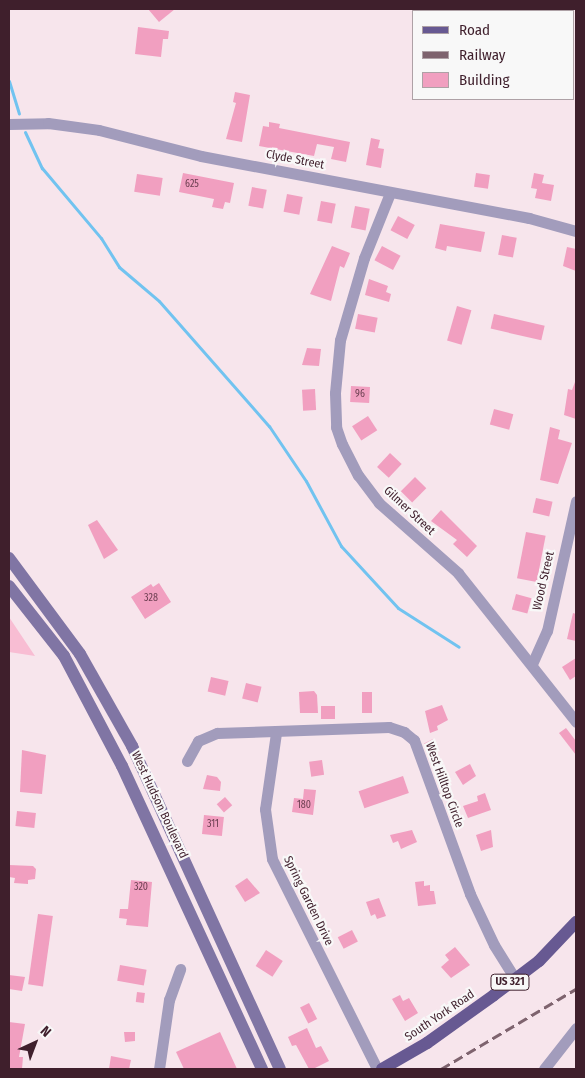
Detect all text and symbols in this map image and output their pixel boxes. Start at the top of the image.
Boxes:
legend [412,10,575,100]
text: Road [459,21,490,39]
text: Railway [459,46,506,64]
text: Building [459,71,510,89]
street label: Clyde Street [265,147,325,173]
house number: 625 [185,179,199,191]
house number: 96 [355,389,365,401]
street label: Gilmer Street [380,484,438,538]
street label: Wood Street [530,550,558,612]
house number: 328 [144,593,158,605]
street label: West Hilltop Circle [422,740,466,830]
street label: West Hudson Boulevard [128,749,190,861]
house number: 180 [297,800,311,812]
house number: 311 [207,819,219,831]
street label: Spring Garden Drive [280,854,336,948]
house number: 320 [134,882,148,894]
road number: US 321 [490,974,530,990]
street label: South York Road [403,987,477,1045]
north arrow [10,1018,60,1068]
text: N [37,1023,54,1041]

